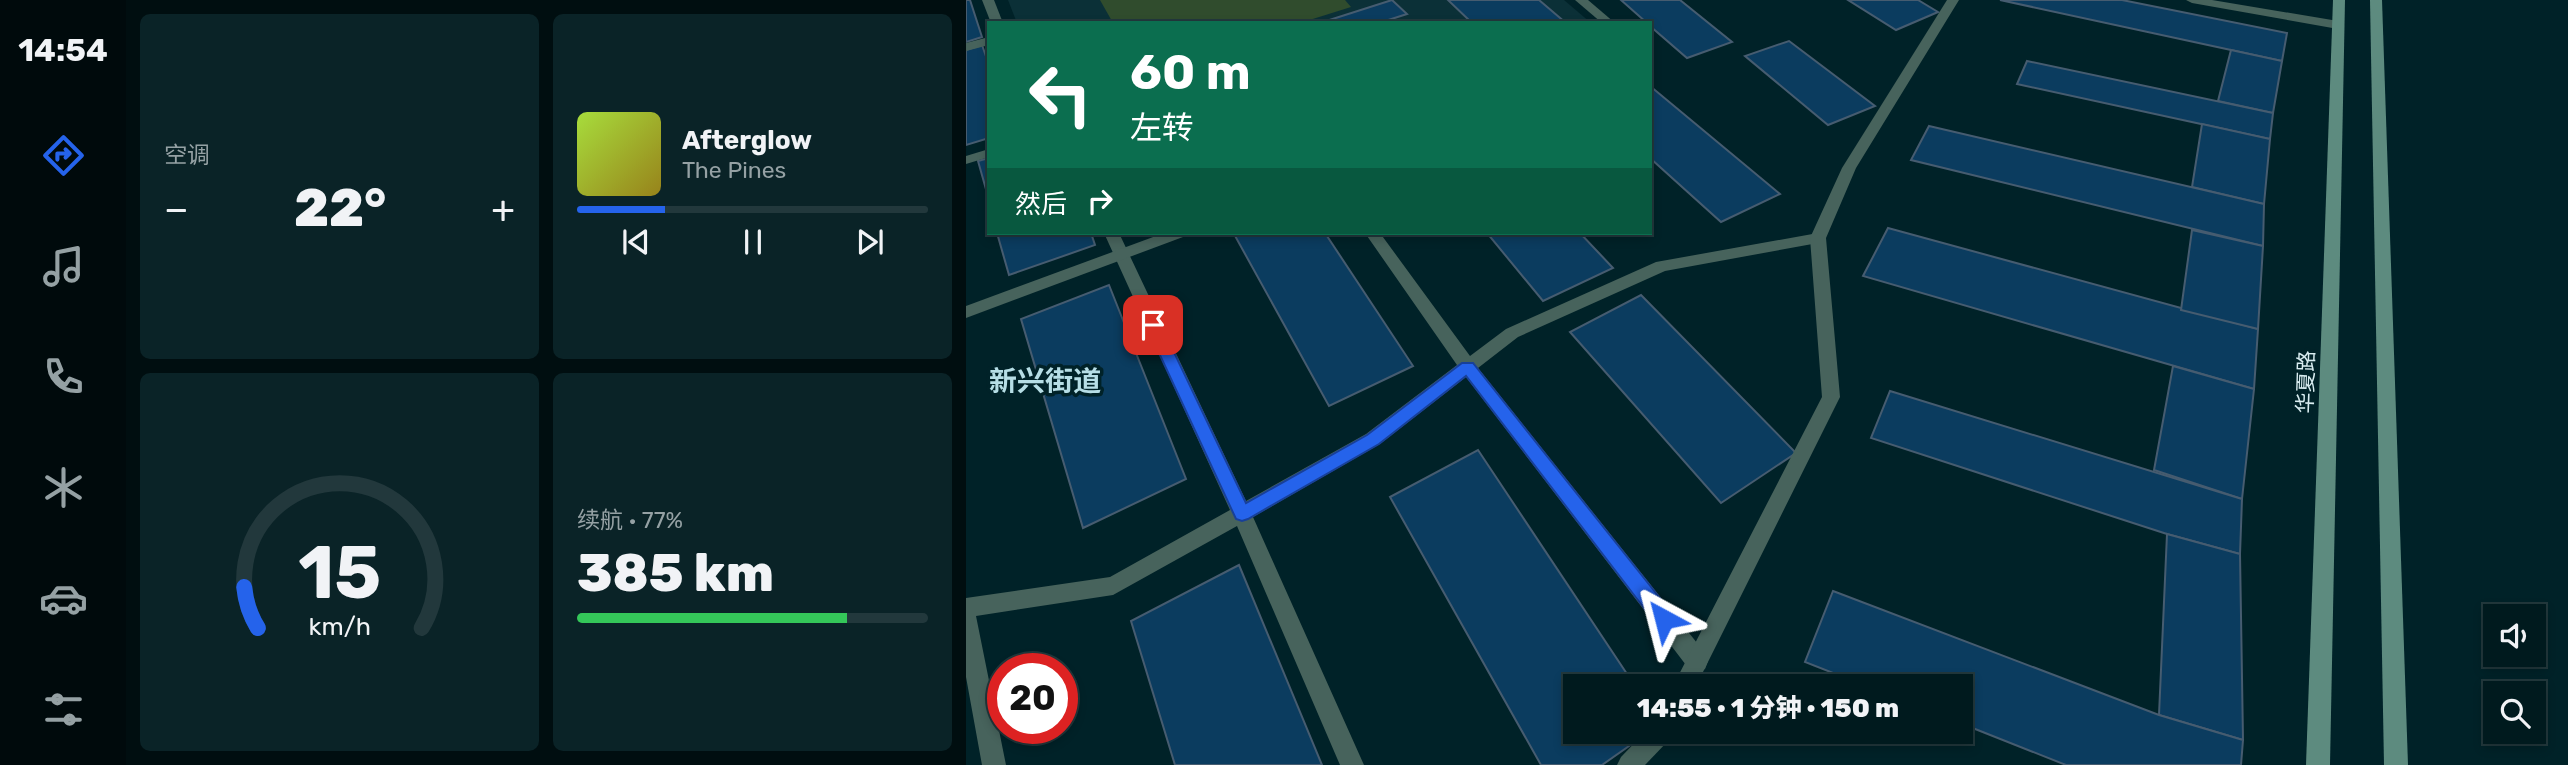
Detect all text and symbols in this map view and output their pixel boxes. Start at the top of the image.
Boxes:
text: 14:54 [18,31,108,69]
text: 60 m [1130,43,1251,101]
icon: left [1015,49,1106,140]
text: 左转 [1130,109,1194,147]
text: Afterglow [682,125,812,156]
icon: directions [39,131,88,180]
text: 空调 [164,141,210,169]
text: The Pines [682,156,786,184]
text: 22° [294,177,386,239]
icon: right [1081,182,1119,220]
text: − [164,186,189,232]
text: + [491,186,515,232]
text: 然后 [1015,189,1067,220]
icon: previous [617,223,655,261]
icon: pause [734,223,772,261]
icon: next [851,223,889,261]
icon: music [39,242,88,291]
pin [1123,295,1183,355]
icon: arrive [1134,306,1172,344]
street label: 华夏路 [2292,350,2319,414]
icon: phone [39,352,88,401]
district label: 新兴街道 [989,365,1101,398]
icon: climate [39,463,88,512]
text: 续航 · 77% [577,506,683,534]
text: 15 [298,530,381,616]
text: 385 km [577,542,774,604]
icon: car [39,574,88,623]
position arrow [1627,582,1701,656]
map controls [2483,604,2546,744]
button: sound [2483,604,2546,667]
text: km/h [308,612,371,641]
speed limit sign: 20 [987,653,1078,744]
button: search [2483,681,2546,744]
icon: filters [39,685,88,734]
text: 14:55 · 1 分钟 · 150 m [1637,693,1899,724]

